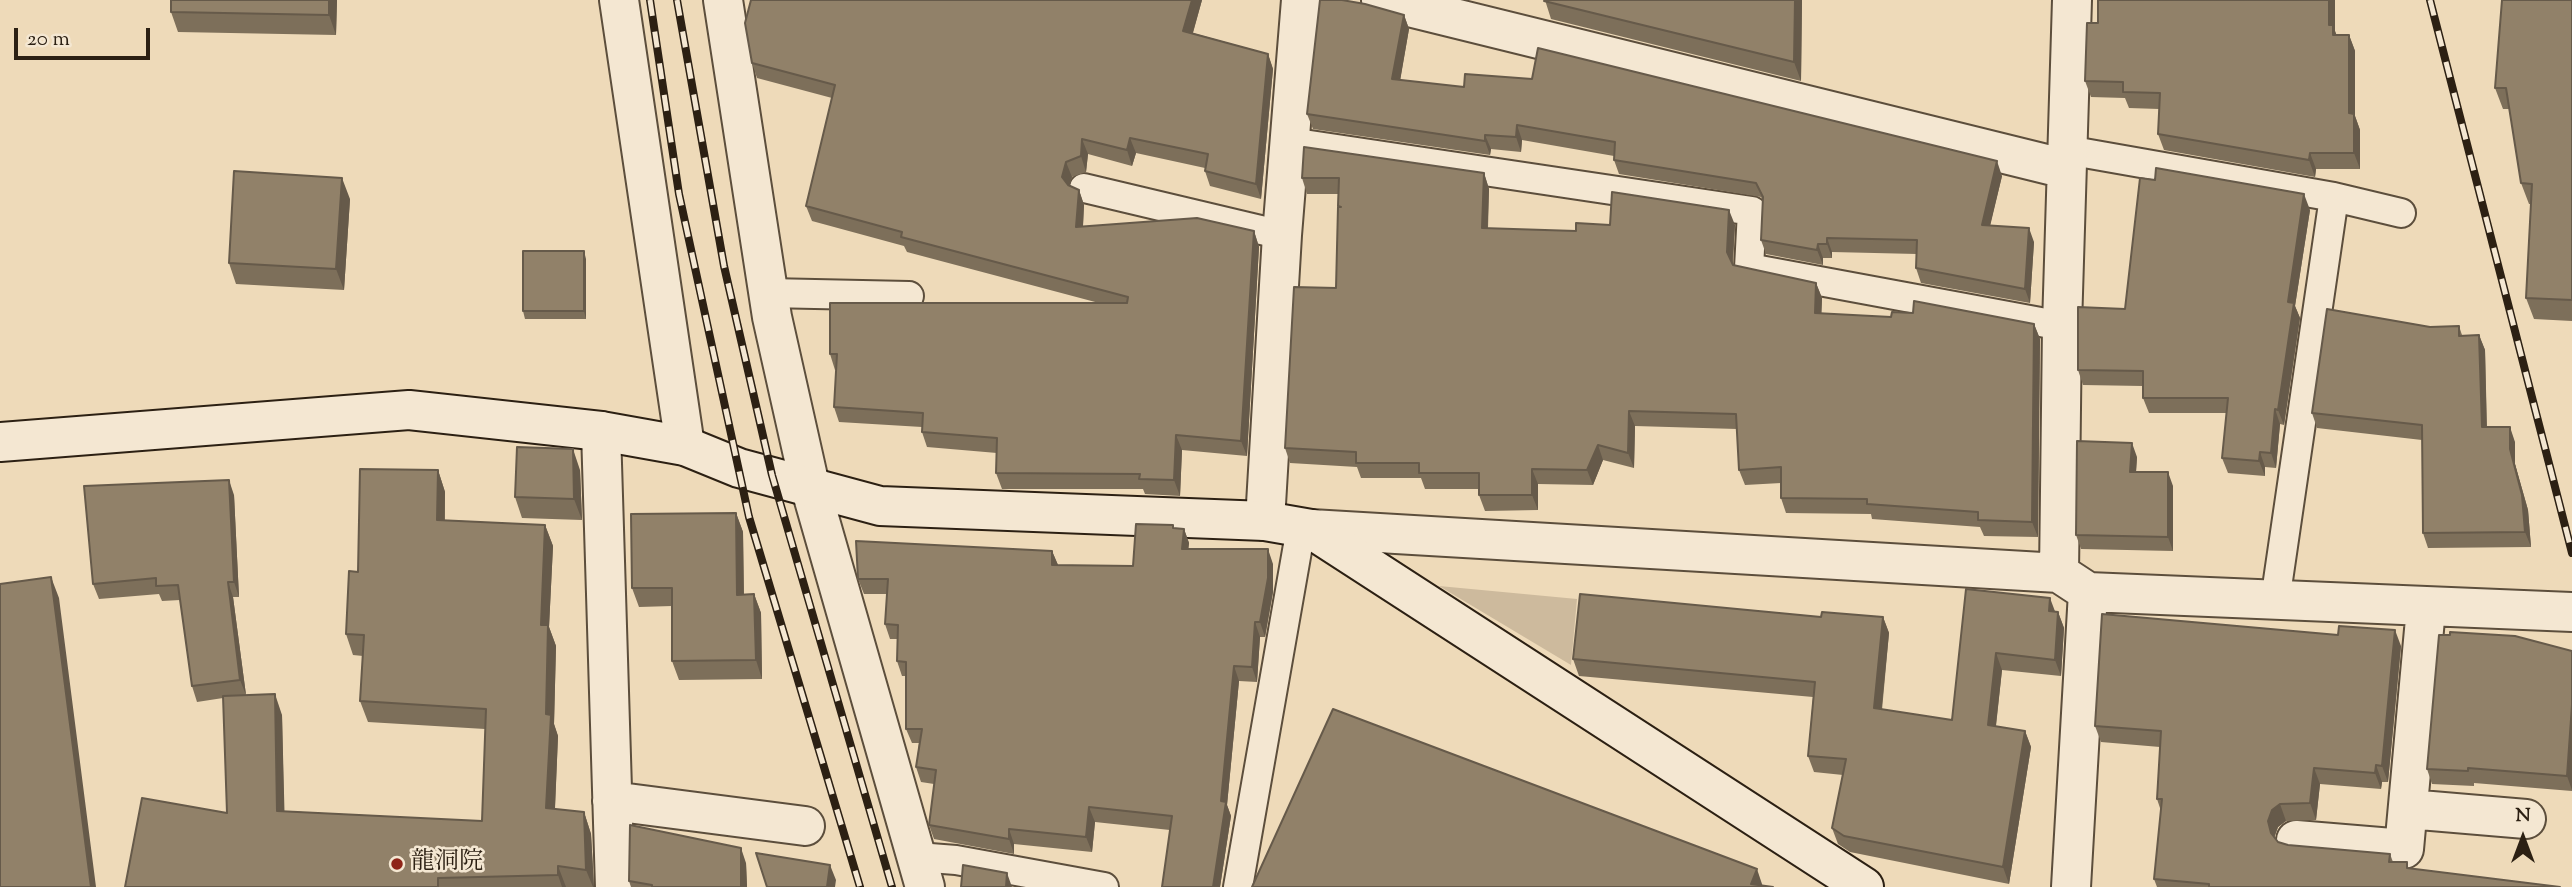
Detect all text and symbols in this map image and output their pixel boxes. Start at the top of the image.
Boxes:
scale bar [18,14,154,58]
text: 20 m [27,25,70,55]
north arrow [2488,803,2558,873]
text: N [2515,803,2531,830]
place label: 龍洞院 [411,850,483,878]
marker: 龍洞院 [389,856,405,872]

